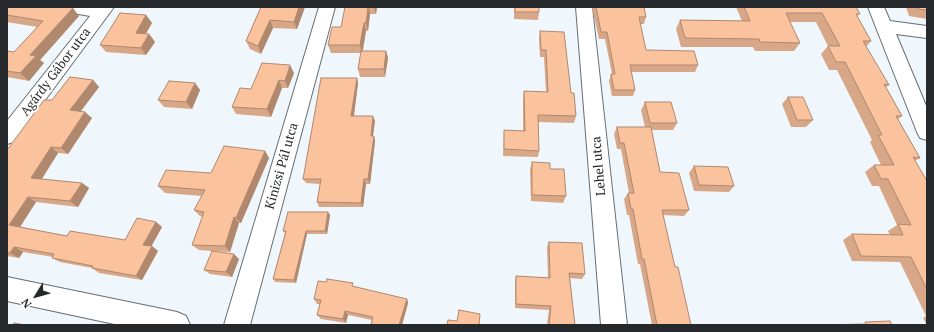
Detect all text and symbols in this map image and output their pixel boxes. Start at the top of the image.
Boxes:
street label: Agárdy Gábor utca [18,25,94,119]
street label: Kinizsi Pál utca [262,121,302,211]
street label: Lehel utca [589,136,609,196]
north arrow [16,276,56,316]
text: N [18,296,35,311]

